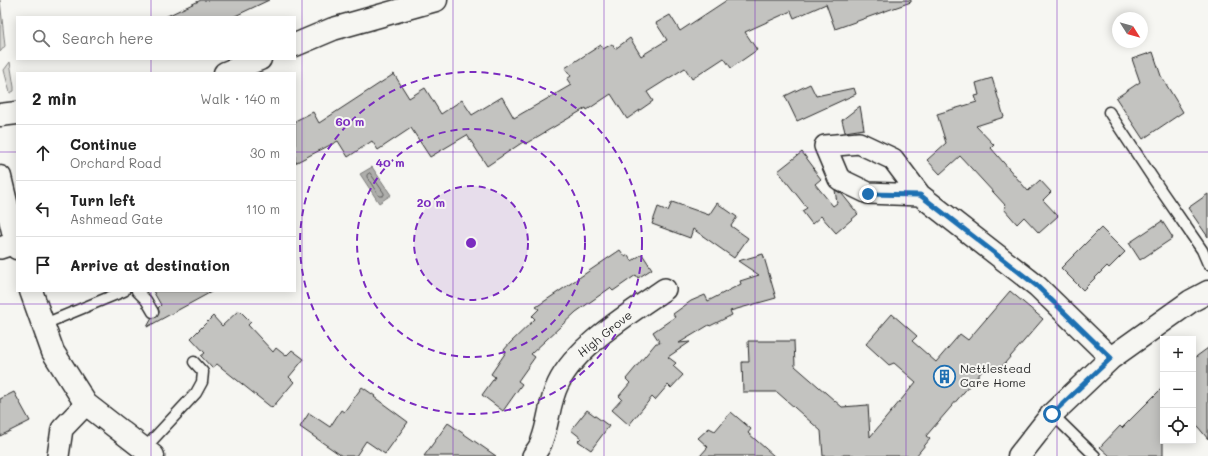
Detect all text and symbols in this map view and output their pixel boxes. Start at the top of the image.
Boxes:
north arrow [1112,12,1148,48]
search box [16,16,296,60]
icon: search [30,27,52,49]
text: Search here [62,28,153,48]
text: 2 min [32,87,77,109]
text: Walk · 140 m [200,90,280,107]
text: 60 m [336,113,364,129]
text: Continue [70,134,137,154]
icon: ahead [32,142,54,164]
text: 30 m [250,144,280,161]
text: Orchard Road [70,154,161,171]
text: 40 m [375,154,405,170]
route end [859,185,877,203]
text: Turn left [70,190,135,210]
text: 20 m [417,194,445,210]
icon: left [32,198,54,220]
text: 110 m [246,200,280,217]
text: Ashmead Gate [70,210,163,227]
centre of rings [464,236,478,250]
icon: arrive [32,254,54,276]
text: Arrive at destination [70,255,230,275]
street label: High Grove [574,306,635,360]
map controls [1160,336,1196,444]
button: + [1160,336,1196,372]
place label: Nettlestead Care Home [960,360,1031,390]
building icon: Nettlestead Care Home [931,363,957,389]
button: − [1160,372,1196,408]
route start [1043,405,1061,423]
button: locate [1160,408,1196,444]

